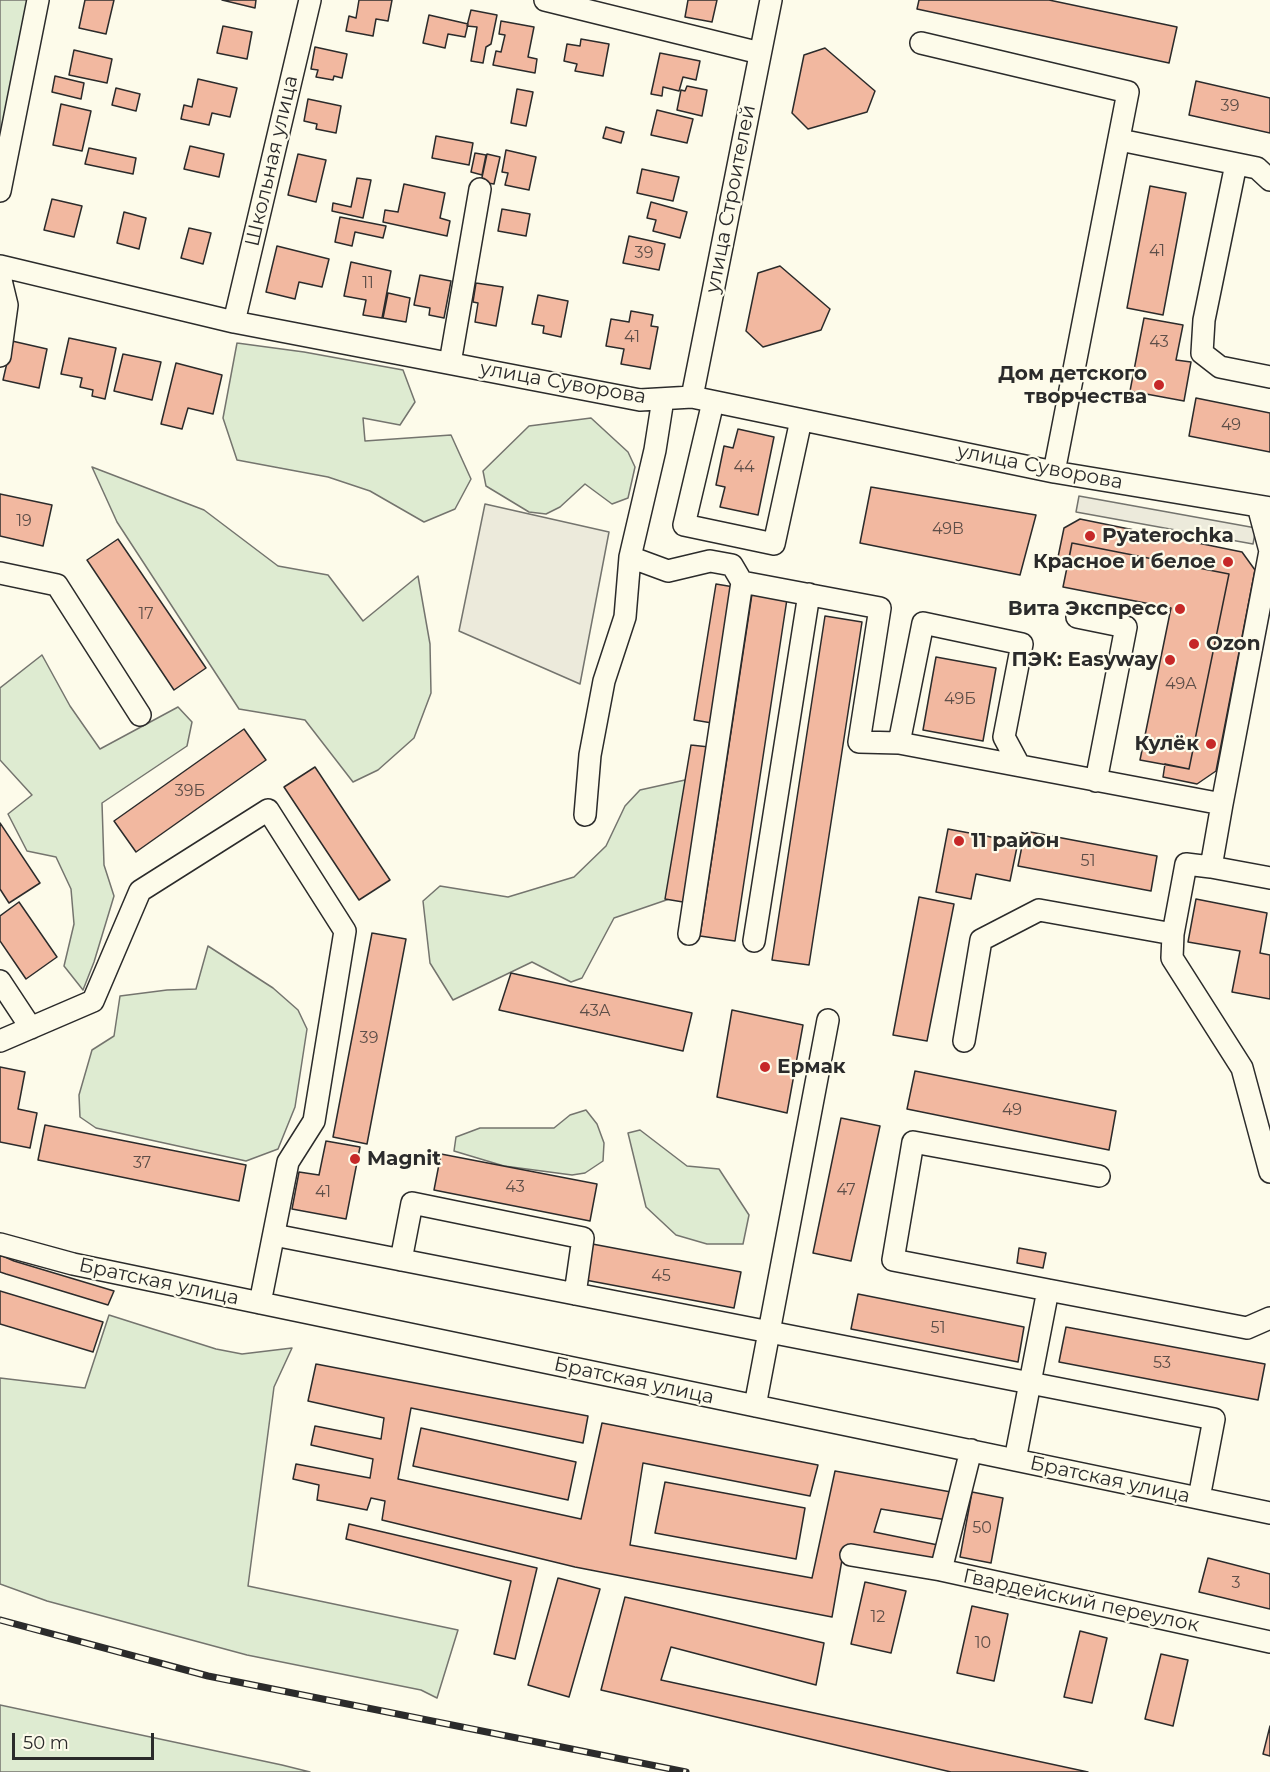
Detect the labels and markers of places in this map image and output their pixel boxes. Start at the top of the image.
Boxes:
place label: Дом детского творчества [998,362,1147,409]
marker: Дом детского творчества [1152,378,1166,392]
place label: Pyaterochka [1102,524,1234,548]
marker: Pyaterochka [1083,529,1097,543]
place label: Красное и белое [1033,550,1216,574]
marker: Красное и белое [1221,555,1235,569]
place label: Вита Экспресс [1008,597,1168,621]
marker: Вита Экспресс [1173,602,1187,616]
place label: Ozon [1206,632,1261,656]
marker: Ozon [1187,637,1201,651]
place label: ПЭК: Easyway [1012,648,1158,672]
marker: ПЭК: Easyway [1163,653,1177,667]
place label: Кулёк [1134,732,1199,756]
marker: Кулёк [1204,737,1218,751]
place label: 11 район [971,829,1059,853]
marker: 11 район [952,834,966,848]
place label: Ермак [777,1055,846,1079]
marker: Ермак [758,1060,772,1074]
place label: Magnit [367,1147,441,1171]
marker: Magnit [348,1152,362,1166]

